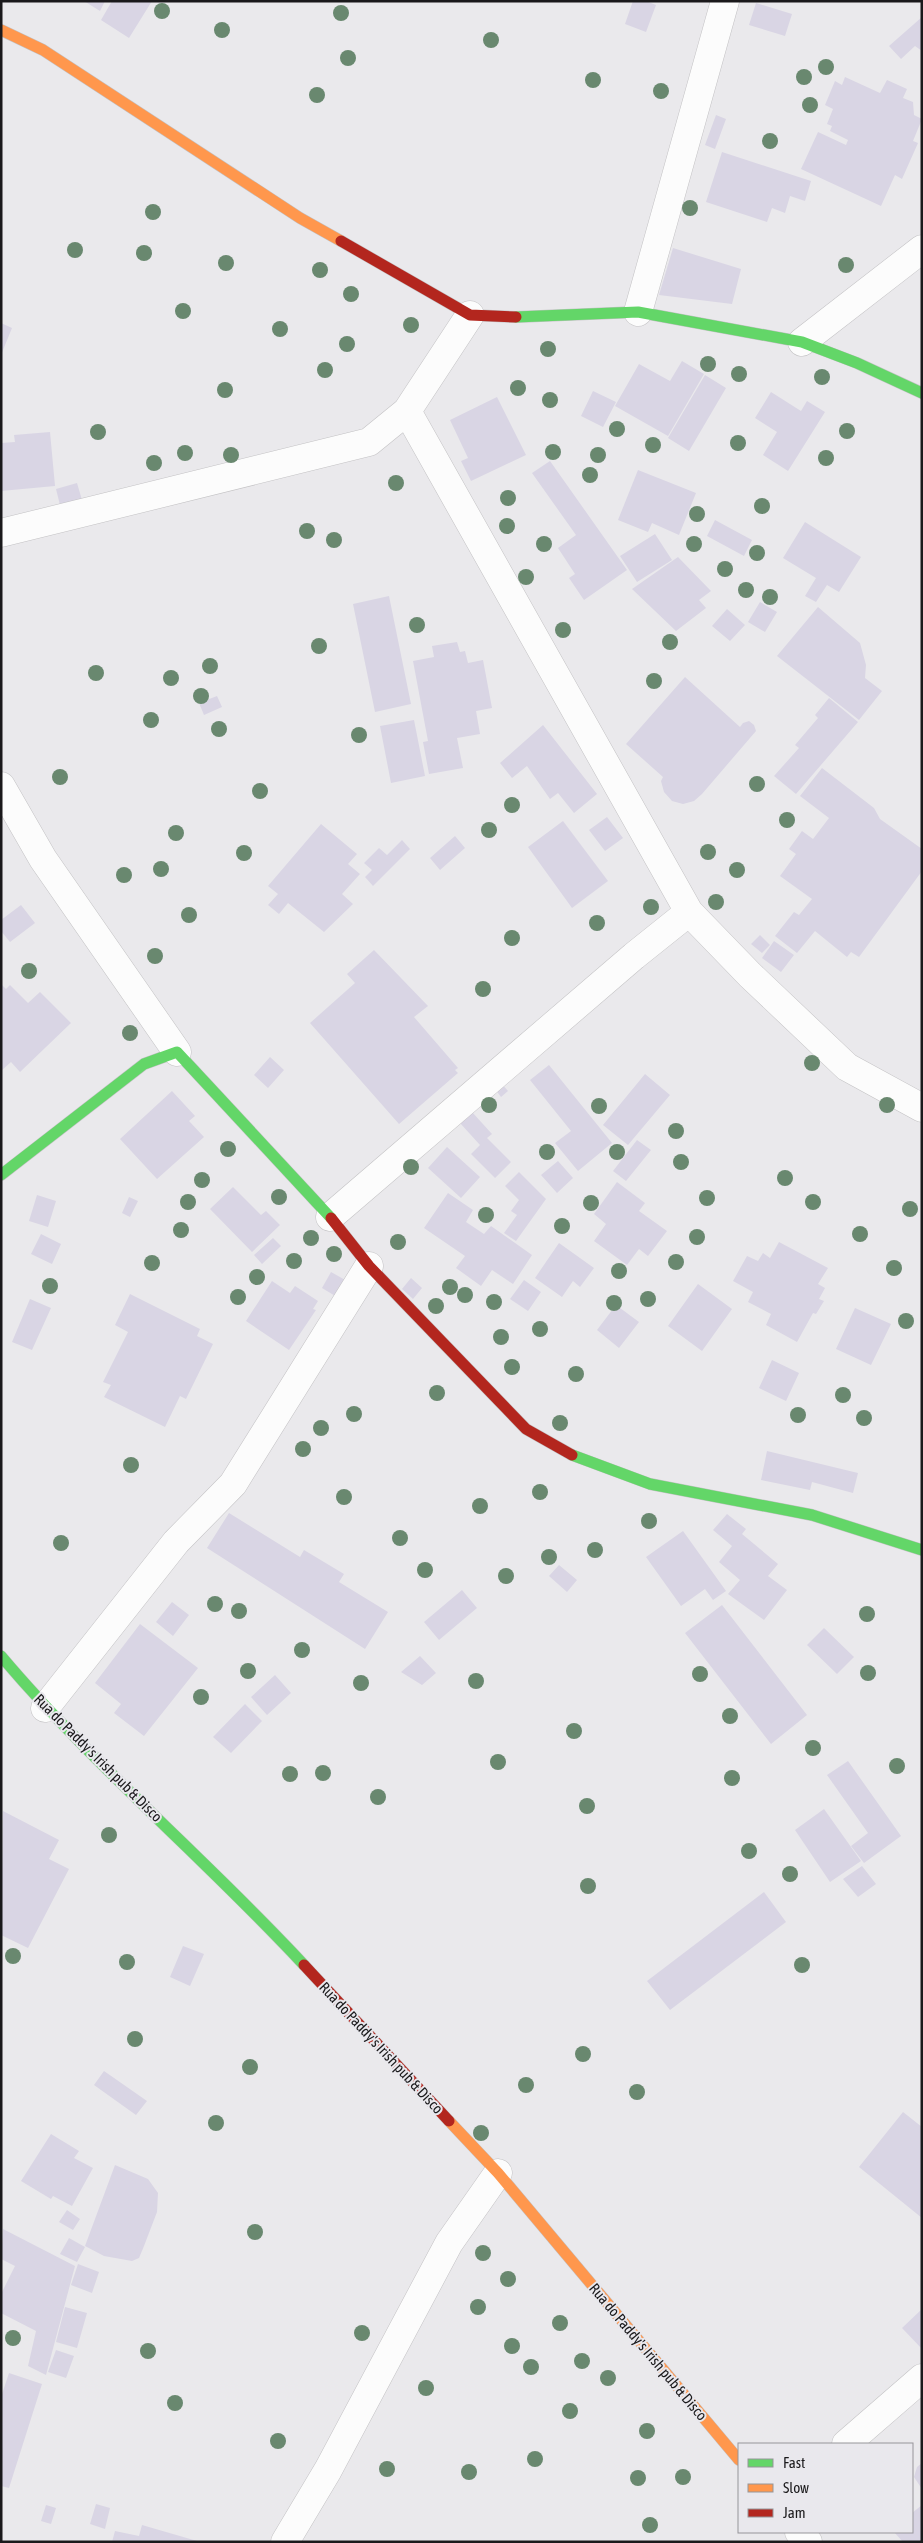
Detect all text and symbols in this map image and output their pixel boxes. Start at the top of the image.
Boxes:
street label: Rua do Paddy's Irish pub & Disco [31,1690,166,1825]
street label: Rua do Paddy's Irish pub & Disco [316,1978,447,2117]
street label: Rua do Paddy's Irish pub & Disco [586,2280,711,2424]
legend [738,2443,913,2533]
text: Fast [783,2454,805,2471]
text: Slow [783,2479,809,2496]
text: Jam [783,2504,806,2521]

